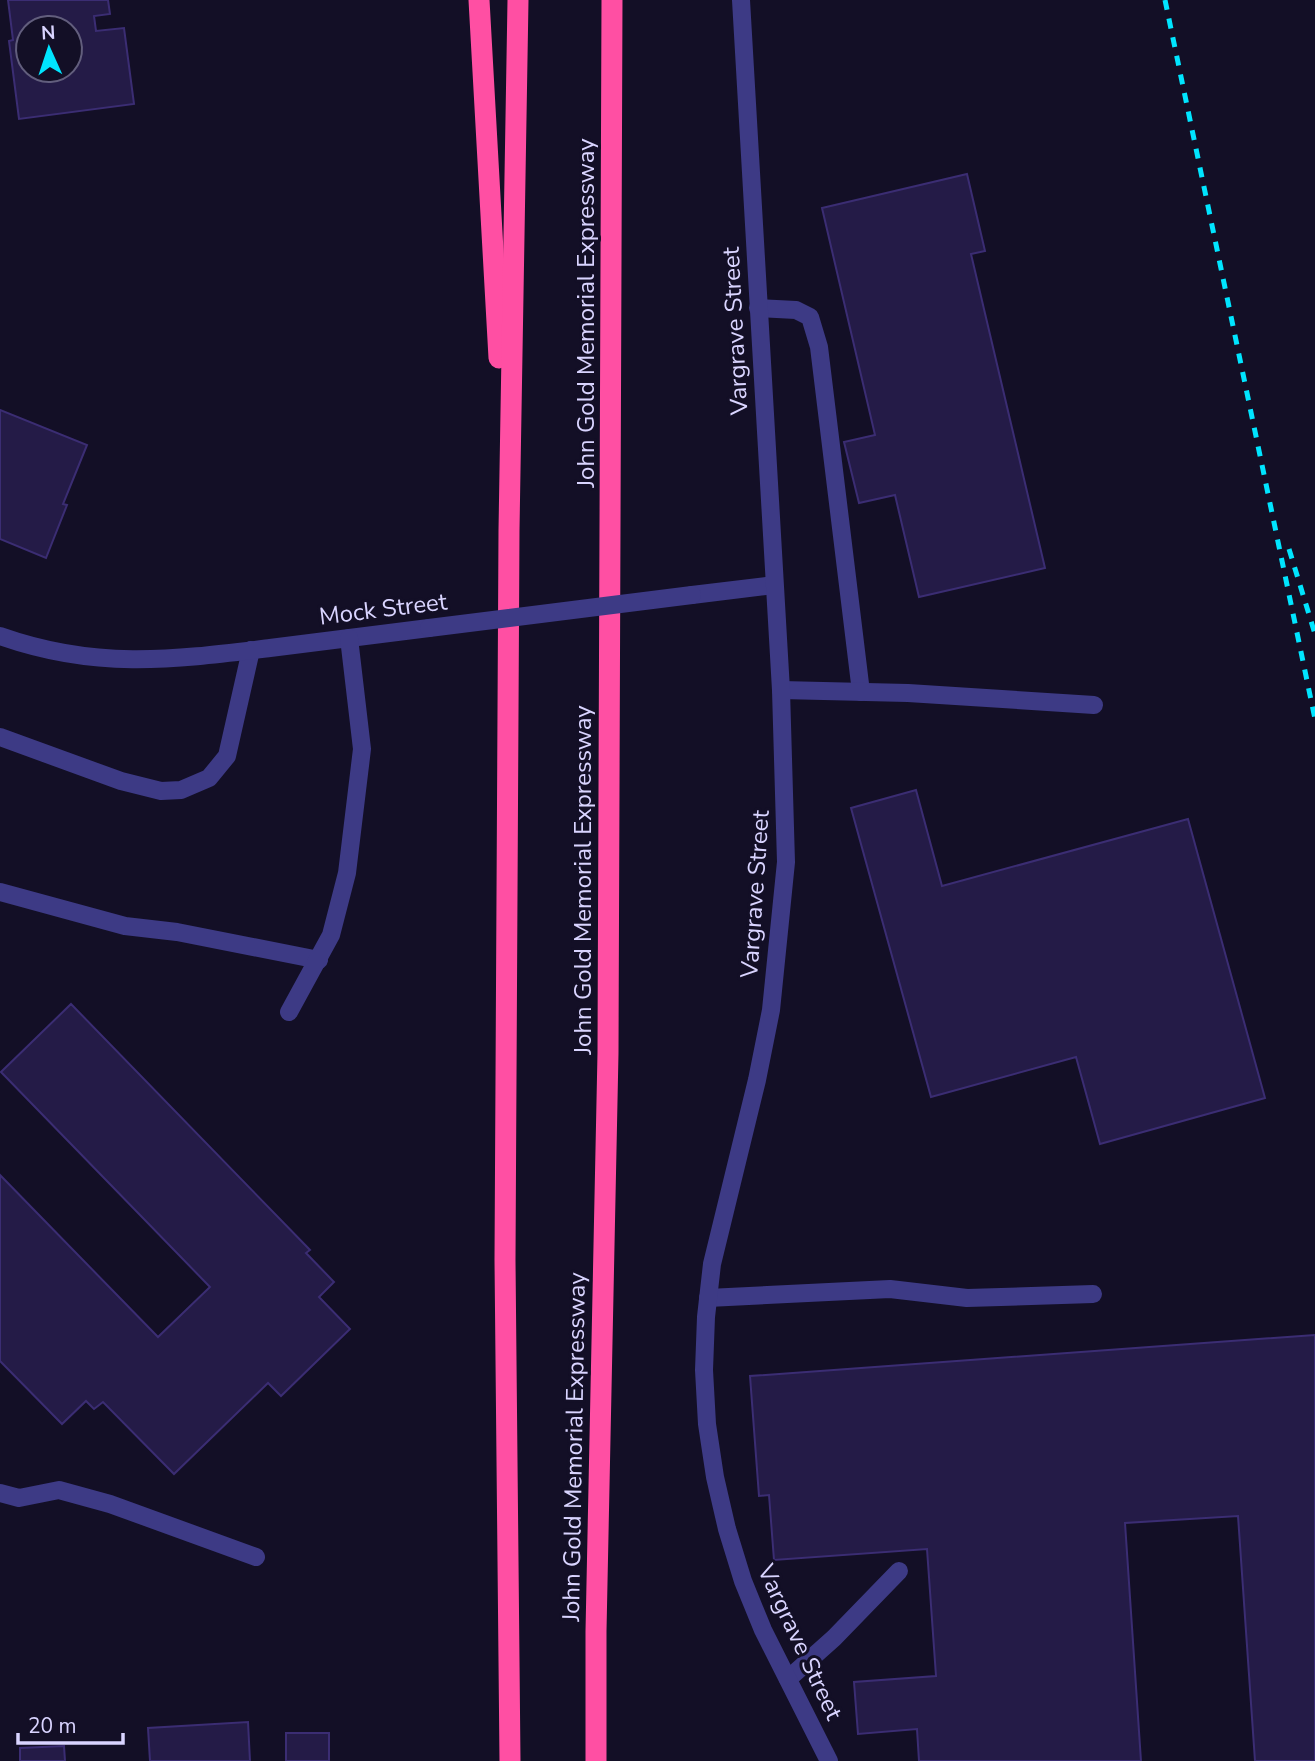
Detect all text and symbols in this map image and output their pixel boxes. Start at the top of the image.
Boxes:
north arrow [14,14,84,84]
text: N [40,20,56,46]
street label: John Gold Memorial Expressway [570,138,602,489]
street label: Vargrave Street [715,246,755,417]
street label: Mock Street [317,585,449,633]
street label: John Gold Memorial Expressway [567,705,599,1056]
street label: Vargrave Street [733,808,777,980]
street label: John Gold Memorial Expressway [555,1271,593,1623]
street label: Vargrave Street [750,1558,850,1725]
scale bar [18,1702,122,1746]
text: 20 m [28,1712,77,1740]

